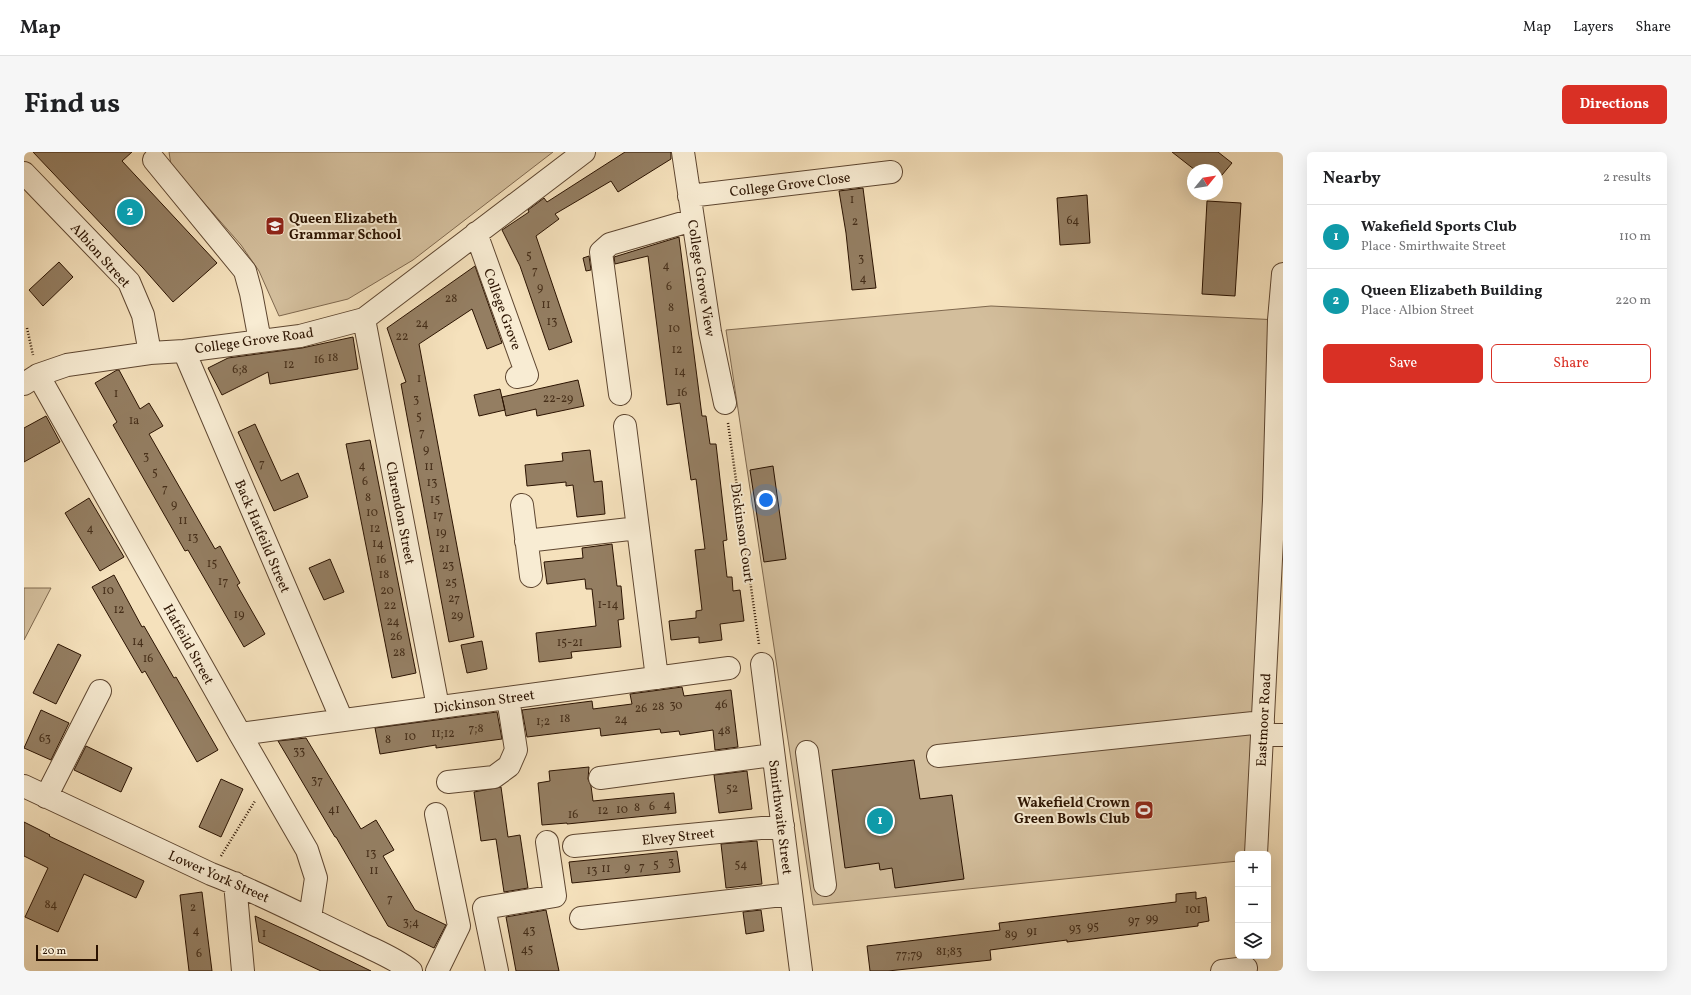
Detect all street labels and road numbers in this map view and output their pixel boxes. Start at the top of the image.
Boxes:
street label: College Grove Close [729,169,852,202]
street label: College Grove View [682,218,719,338]
street label: Albion Street [66,219,134,293]
street label: College Grove [478,266,525,353]
street label: College Grove Road [194,324,315,359]
street label: Clarendon Street [380,460,419,566]
street label: Back Hatfeild Street [229,477,294,596]
street label: Dickinson Court [725,482,758,584]
street label: Hatfeild Street [158,601,218,689]
street label: Eastmoor Road [1253,673,1276,767]
street label: Dickinson Street [432,686,536,719]
street label: Smirthwaite Street [763,759,796,876]
street label: Elvey Street [641,824,716,851]
street label: Lower York Street [165,847,272,908]

